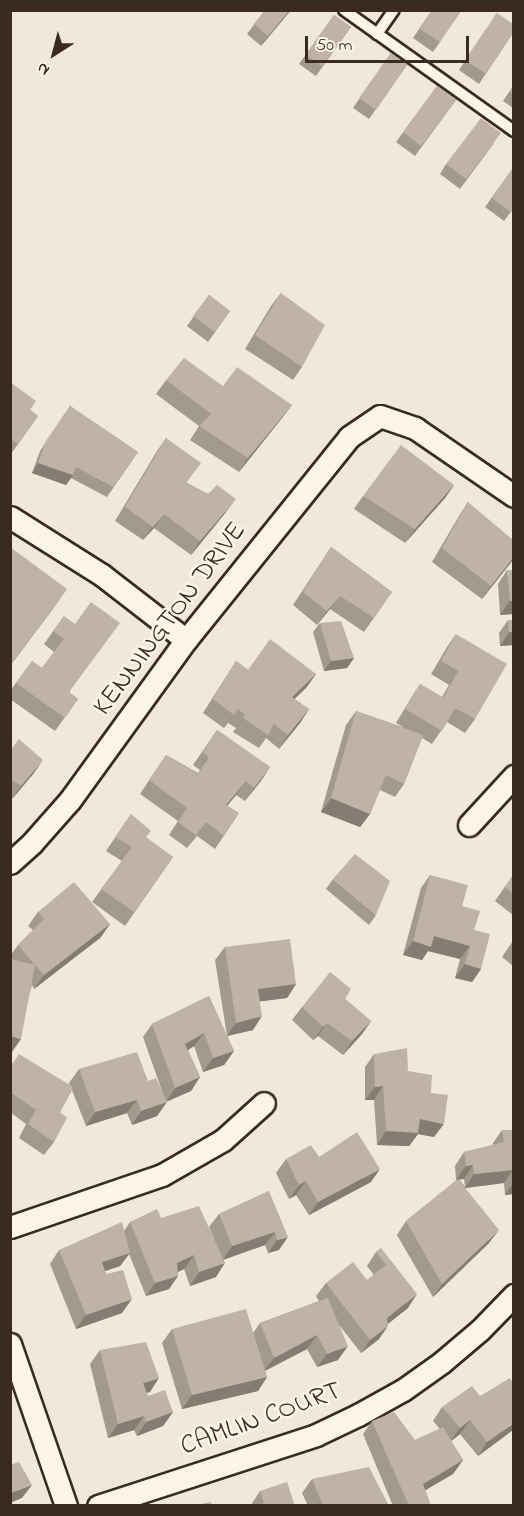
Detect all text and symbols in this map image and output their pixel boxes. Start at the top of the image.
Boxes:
north arrow [24,24,84,84]
scale bar [308,24,472,62]
text: 50 m [316,33,353,59]
text: N [32,56,55,81]
street label: KENNINGTON DRIVE [87,516,253,722]
street label: CAMLIN COURT [176,1375,346,1463]

